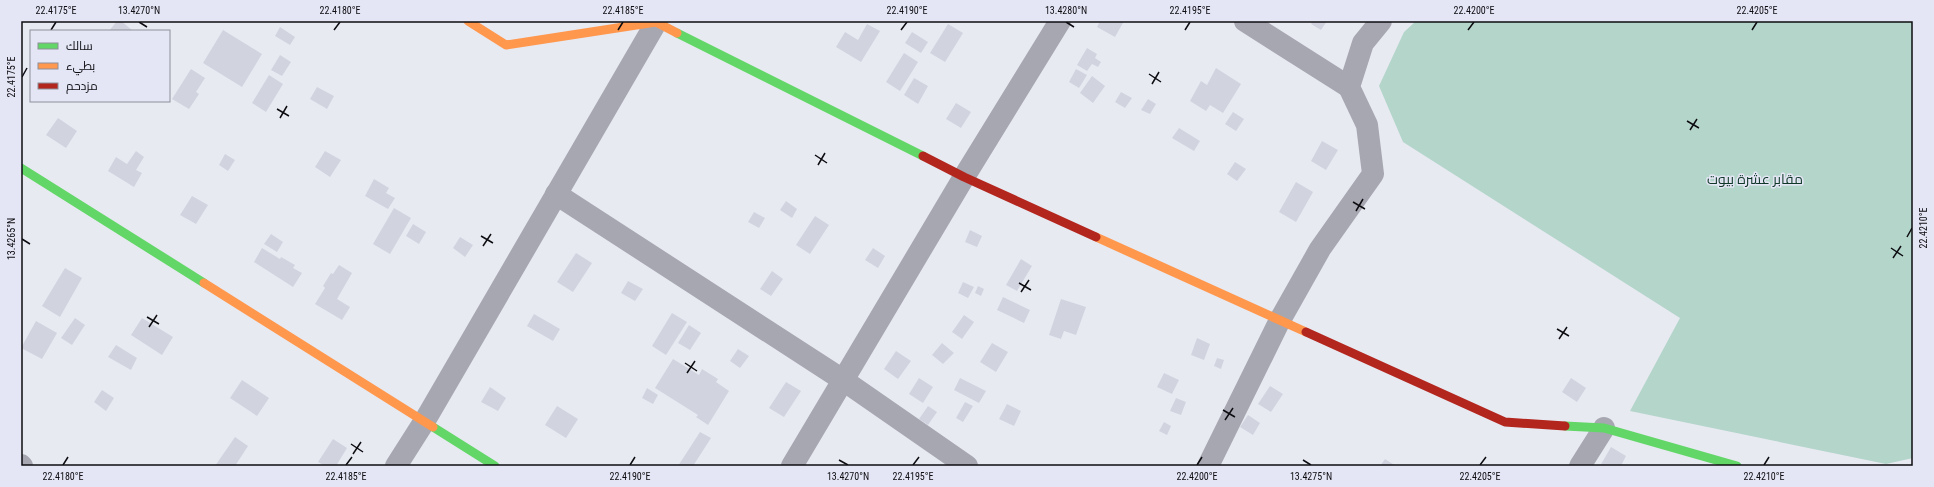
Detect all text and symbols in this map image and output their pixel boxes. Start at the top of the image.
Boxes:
text: 22.4175°E [36,5,77,16]
text: 13.4270°N [118,5,160,16]
text: 22.4180°E [320,5,361,16]
text: 22.4185°E [603,5,644,16]
text: 22.4190°E [887,5,928,16]
text: 13.4280°N [1045,5,1087,16]
text: 22.4195°E [1170,5,1211,16]
text: 22.4200°E [1454,5,1495,16]
text: 22.4205°E [1737,5,1778,16]
legend [30,30,170,102]
text: سالك [66,39,93,53]
text: 22.4175°E [6,56,17,97]
text: بطيء [66,59,95,76]
text: مزدحم [66,79,98,94]
park label: مقابر عشرة بيوت [1707,171,1803,187]
text: 22.4210°E [1918,207,1929,248]
text: 13.4265°N [6,218,17,260]
text: 22.4180°E [43,471,84,482]
text: 22.4185°E [326,471,367,482]
text: 22.4190°E [610,471,651,482]
text: 13.4270°N [827,471,869,482]
text: 22.4195°E [893,471,934,482]
text: 22.4200°E [1177,471,1218,482]
text: 13.4275°N [1290,471,1332,482]
text: 22.4205°E [1460,471,1501,482]
text: 22.4210°E [1744,471,1785,482]

